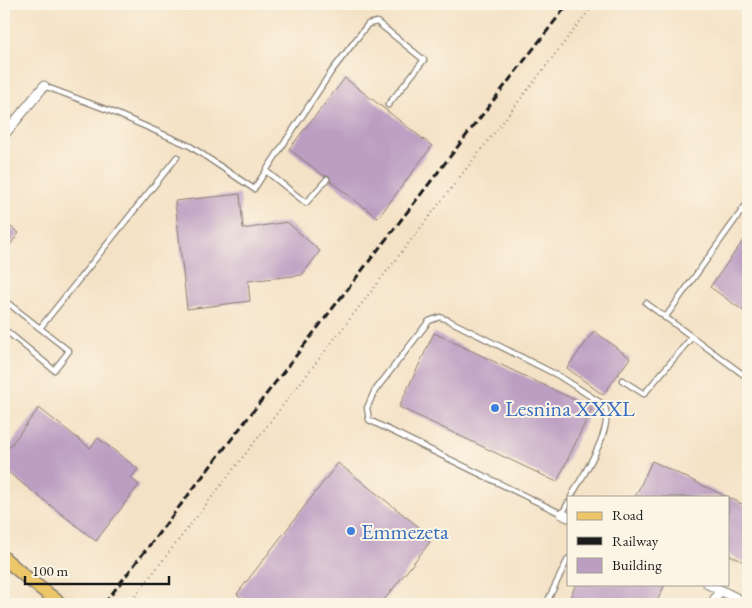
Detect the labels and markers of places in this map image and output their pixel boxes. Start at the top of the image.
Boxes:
place label: Lesnina XXXL [505,394,635,423]
marker: Lesnina XXXL [489,402,501,414]
place label: Emmezeta [361,517,449,546]
marker: Emmezeta [345,525,357,537]

